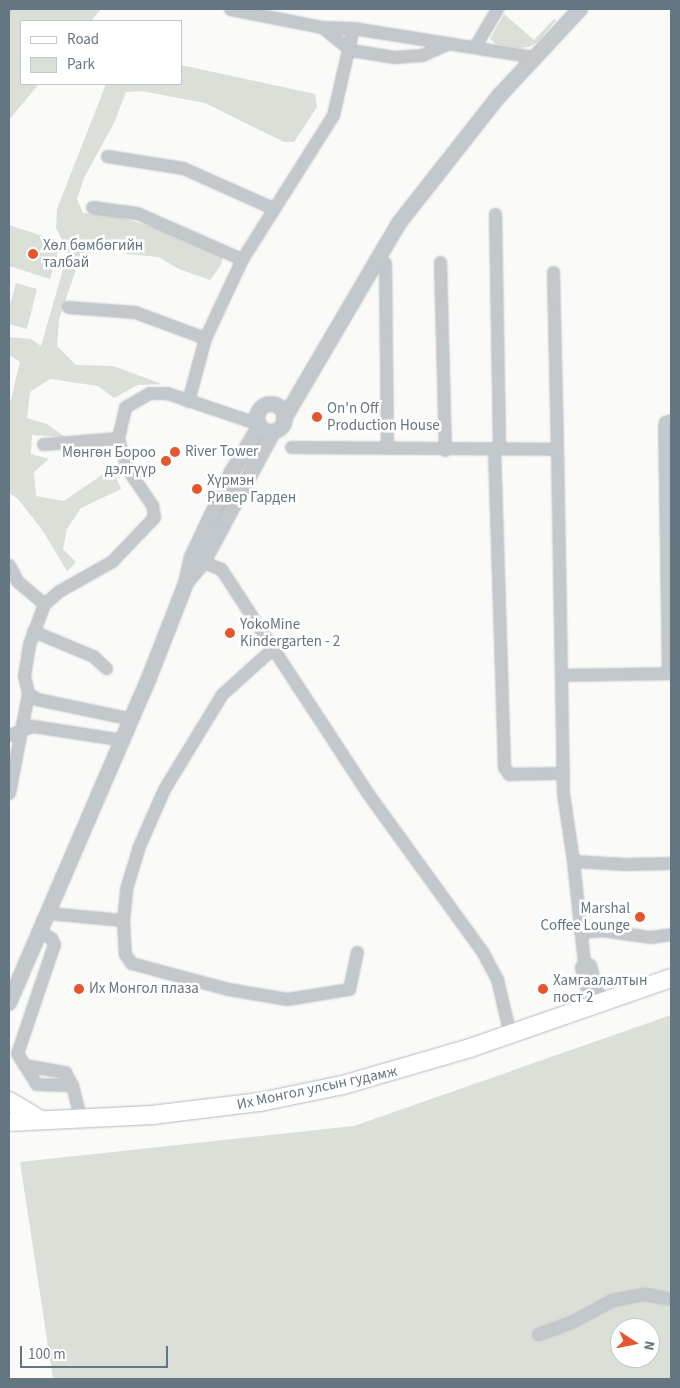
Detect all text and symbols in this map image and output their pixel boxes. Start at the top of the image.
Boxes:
legend [20,20,182,85]
text: Road [67,29,99,50]
text: Park [67,54,95,75]
place label: Хөл бөмбөгийн талбай [43,236,143,271]
marker: Хөл бөмбөгийн талбай [27,248,39,260]
place label: On'n Off Production House [327,399,440,434]
marker: On'n Off Production House [311,411,323,423]
place label: Мөнгөн Бороо дэлгүүр [62,443,156,478]
place label: River Tower [185,443,258,461]
marker: River Tower [169,446,181,458]
marker: Мөнгөн Бороо дэлгүүр [160,455,172,467]
place label: Хүрмэн Ривер Гарден [207,471,296,506]
marker: Хүрмэн Ривер Гарден [191,483,203,495]
place label: YokoMine Kindergarten - 2 [240,615,340,650]
marker: YokoMine Kindergarten - 2 [224,627,236,639]
place label: Marshal Coffee Lounge [541,899,630,934]
marker: Marshal Coffee Lounge [634,911,646,923]
place label: Хамгаалалтын пост 2 [553,971,647,1006]
place label: Их Монгол плаза [89,980,199,998]
marker: Их Монгол плаза [73,983,85,995]
marker: Хамгаалалтын пост 2 [537,983,549,995]
street label: Их Монгол улсын гудамж [235,1062,399,1114]
north arrow [610,1318,660,1368]
scale bar [22,1336,170,1368]
text: N [638,1339,659,1352]
text: 100 m [28,1344,66,1365]

